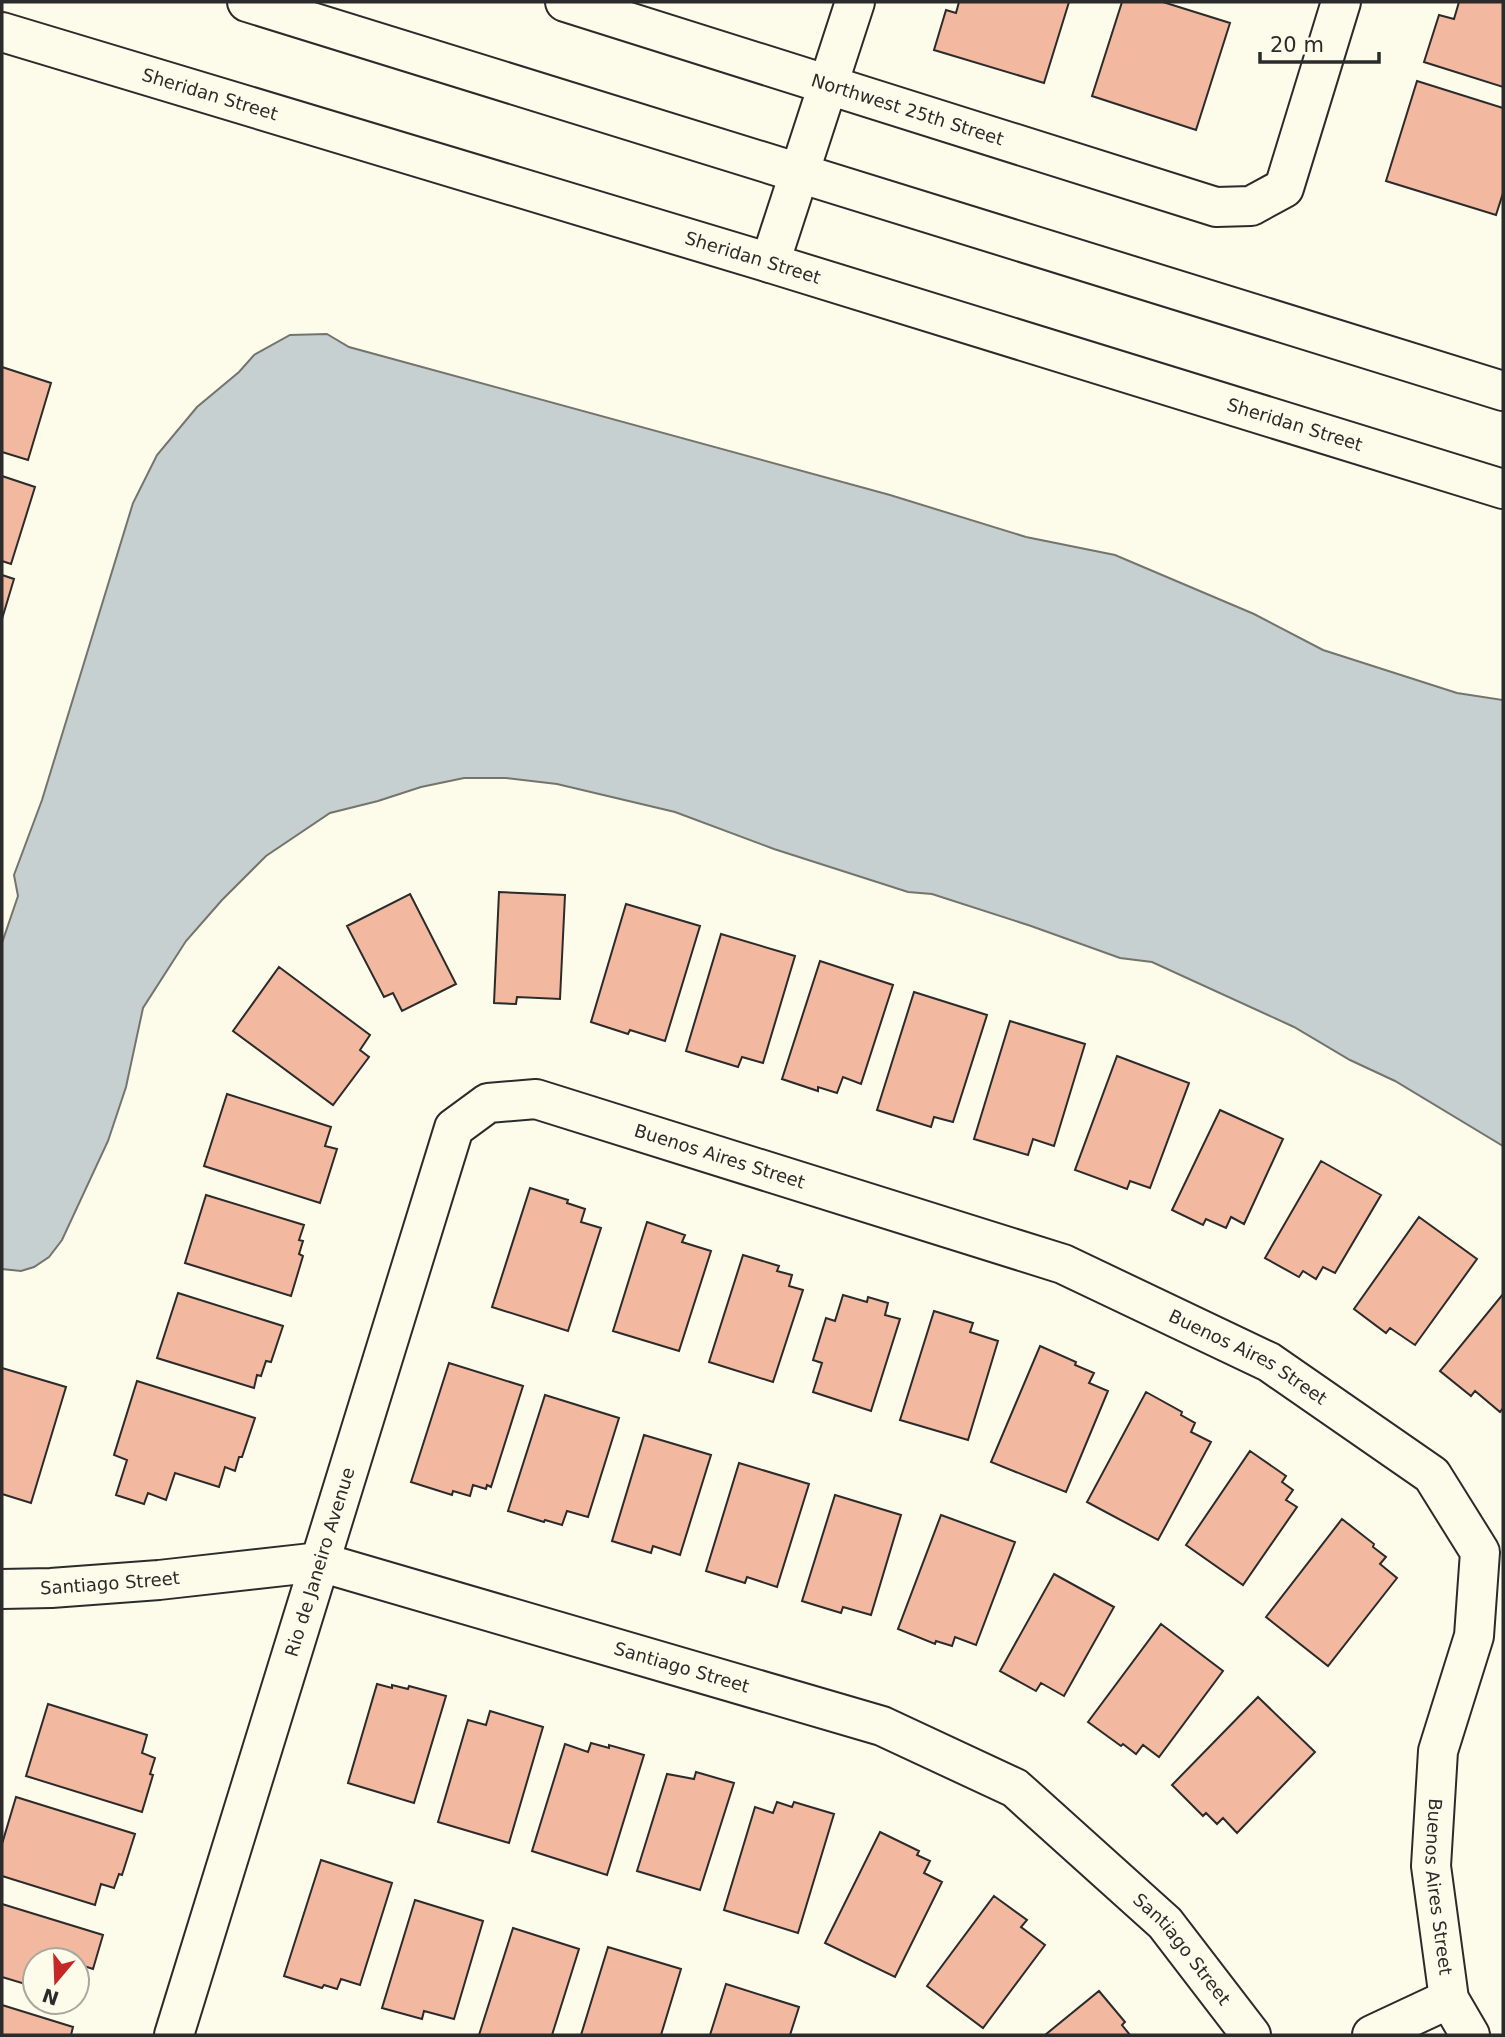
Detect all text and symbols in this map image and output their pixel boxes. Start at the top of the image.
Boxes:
scale bar [1260,21,1379,65]
text: 20 m [1270,33,1324,57]
street label: Sheridan Street [140,64,280,124]
street label: Northwest 25th Street [809,69,1006,149]
street label: Sheridan Street [683,227,823,288]
street label: Sheridan Street [1224,394,1365,455]
street label: Buenos Aires Street [632,1119,808,1193]
street label: Buenos Aires Street [1166,1305,1331,1409]
street label: Rio de Janeiro Avenue [280,1465,359,1659]
street label: Santiago Street [40,1567,181,1598]
street label: Santiago Street [612,1637,752,1697]
street label: Buenos Aires Street [1421,1798,1457,1976]
street label: Santiago Street [1129,1889,1235,2009]
north arrow [21,1946,91,2016]
text: N [39,1984,62,2010]

